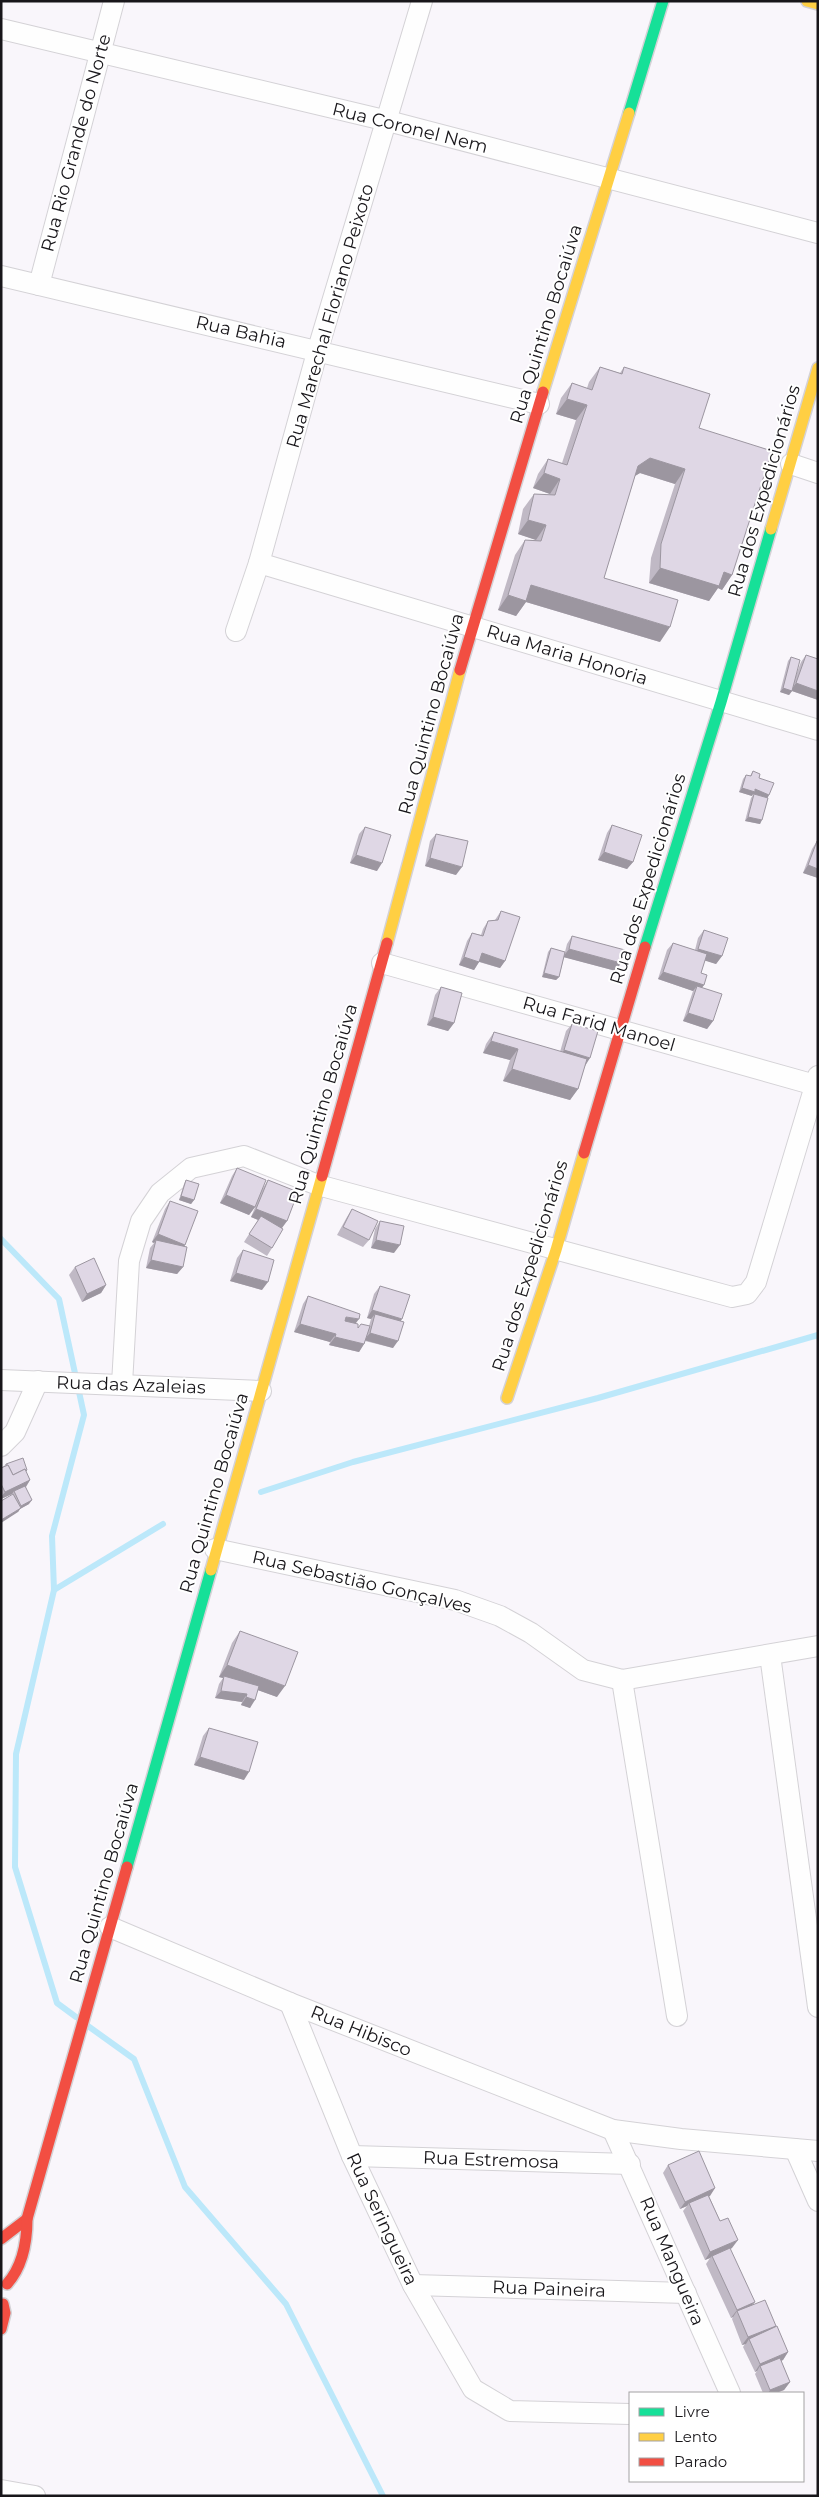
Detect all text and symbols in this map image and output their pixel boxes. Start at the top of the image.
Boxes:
street label: Rua Rio Grande do Norte [36,31,116,254]
street label: Rua Coronel Nem [330,98,490,158]
street label: Rua Marechal Floriano Peixoto [282,181,378,451]
street label: Rua Quintino Bocaiúva [505,222,587,426]
street label: Rua Bahia [194,311,288,353]
street label: Rua dos Expedicionários [723,382,805,600]
street label: Rua Quintino Bocaiúva [394,611,468,817]
street label: Rua Maria Honoria [484,620,650,690]
street label: Rua dos Expedicionários [605,770,691,987]
street label: Rua Farid Manoel [520,992,678,1056]
street label: Rua Quintino Bocaiúva [284,1001,362,1207]
street label: Rua dos Expedicionários [487,1157,573,1374]
street label: Rua das Azaleias [56,1371,206,1399]
street label: Rua Quintino Bocaiúva [175,1390,253,1596]
street label: Rua Sebastião Gonçalves [250,1546,474,1618]
street label: Rua Quintino Bocaiúva [65,1780,143,1986]
street label: Rua Hibisco [307,2001,415,2061]
street label: Rua Estremosa [423,2147,559,2173]
street label: Rua Seringueira [342,2149,422,2289]
street label: Rua Mangueira [635,2193,709,2329]
street label: Rua Paineira [492,2276,606,2302]
legend [629,2392,804,2482]
text: Livre [674,2402,710,2421]
text: Lento [674,2427,717,2446]
text: Parado [674,2452,727,2471]

